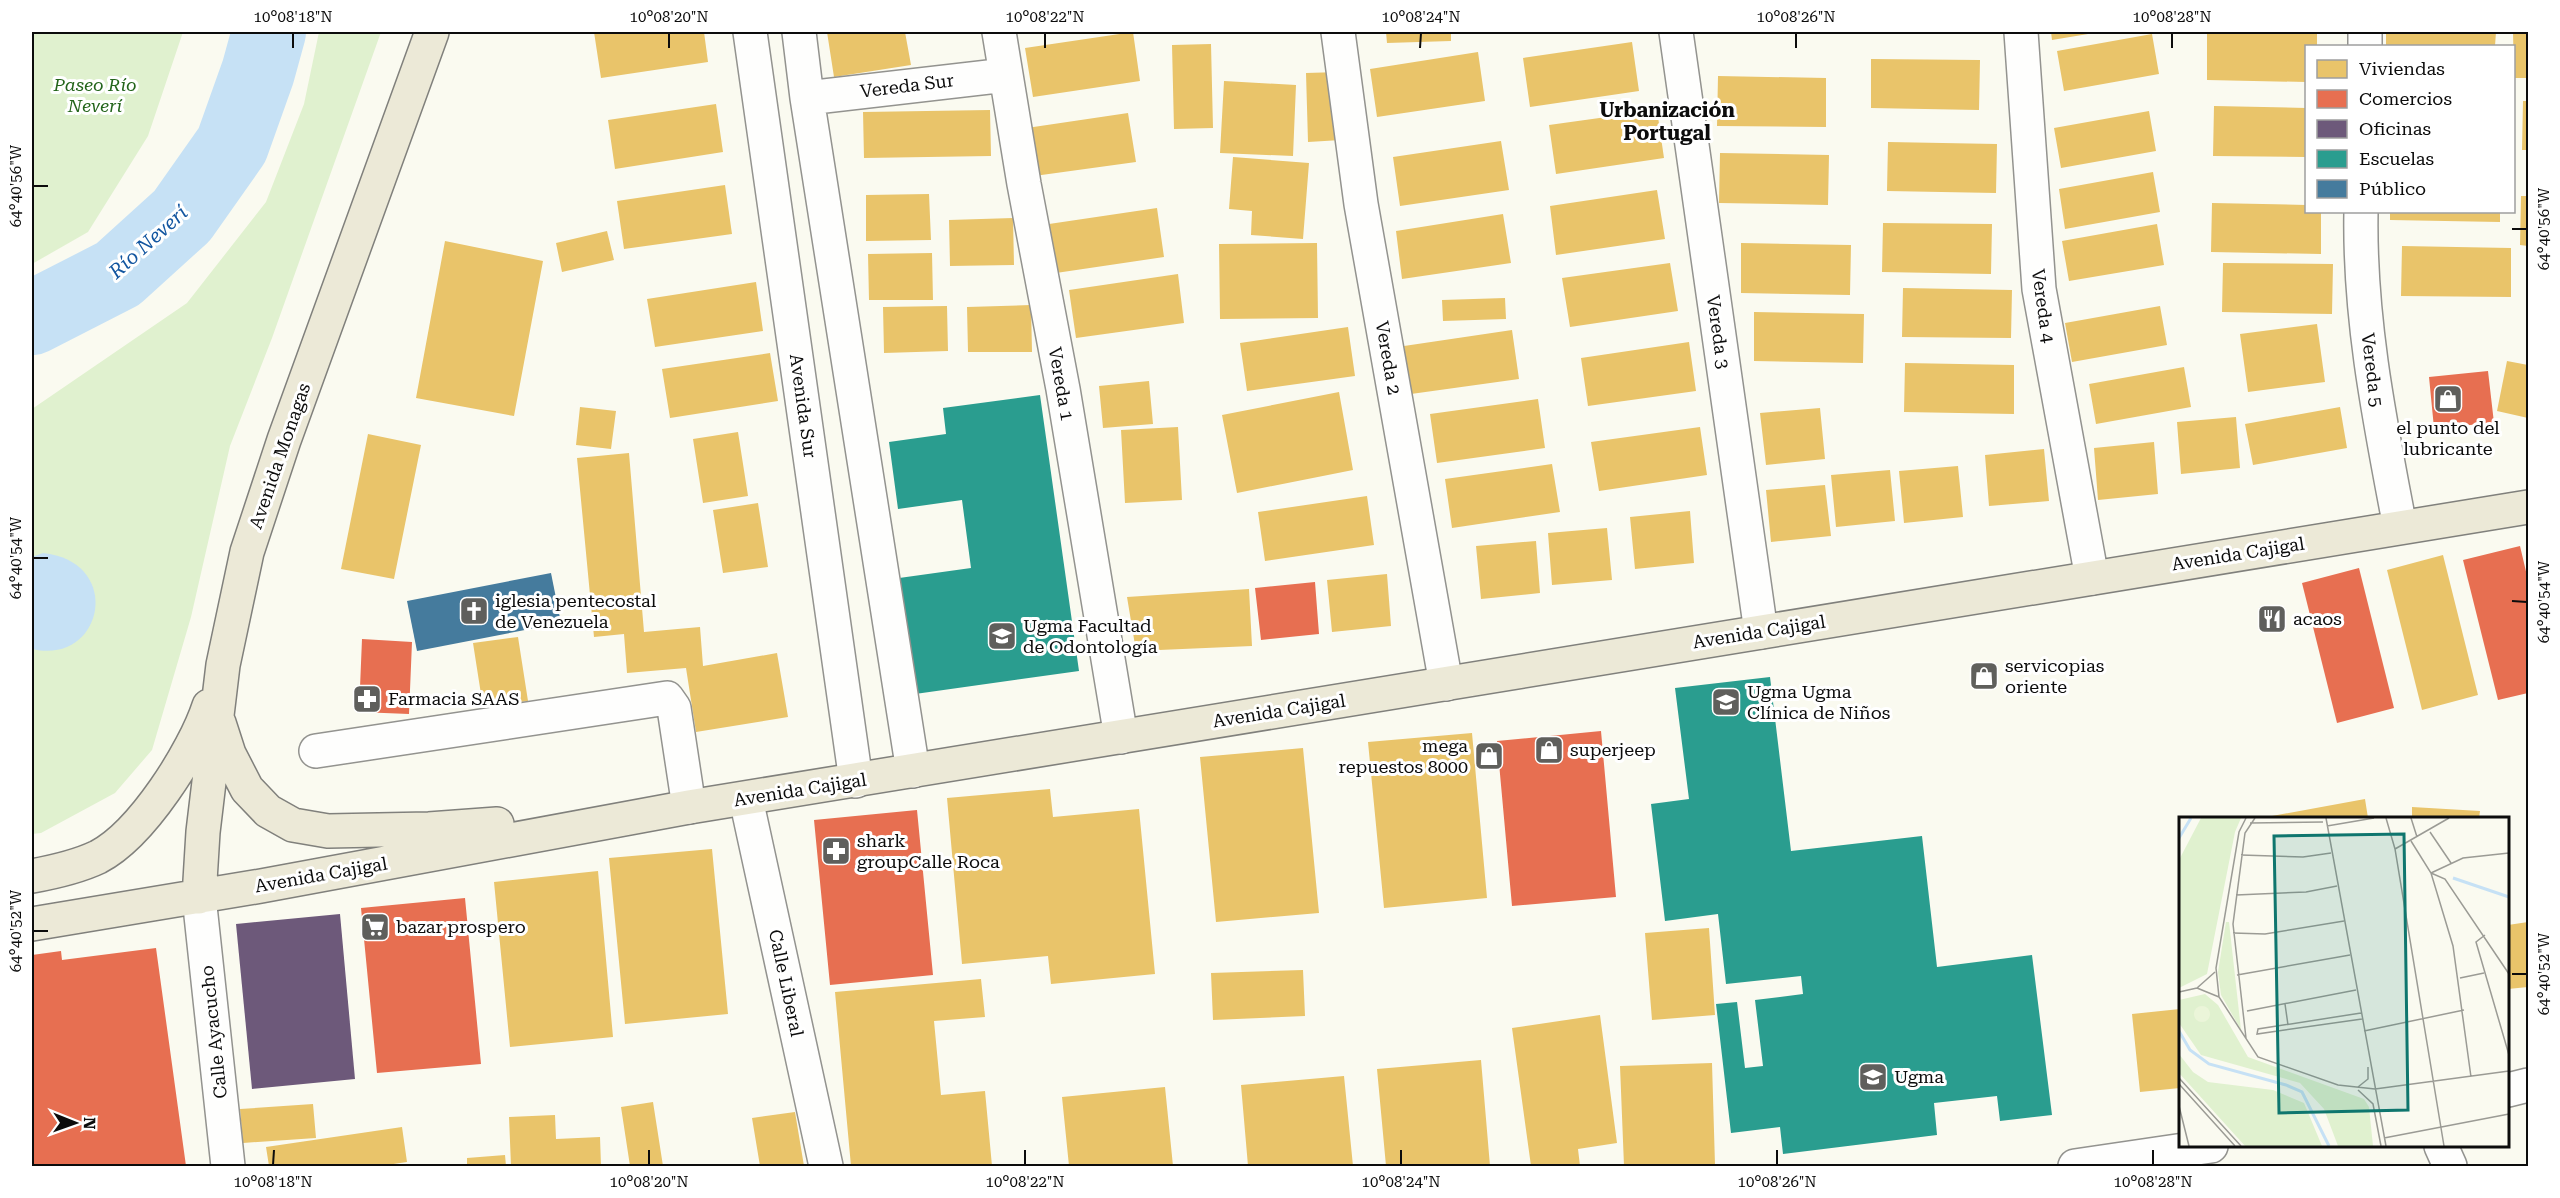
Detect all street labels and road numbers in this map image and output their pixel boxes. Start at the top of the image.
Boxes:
street label: Vereda Sur [859,69,955,102]
street label: Vereda 4 [2028,268,2059,344]
street label: Vereda 3 [1703,294,1734,370]
street label: Vereda 2 [1372,319,1405,396]
street label: Vereda 5 [2358,332,2387,408]
street label: Vereda 1 [1045,345,1078,422]
street label: Avenida Sur [786,352,821,459]
street label: Avenida Monagas [245,380,314,532]
street label: Avenida Cajigal [2170,533,2306,574]
street label: Avenida Cajigal [1691,611,1827,652]
street label: Avenida Cajigal [1211,690,1347,731]
street label: Avenida Cajigal [732,769,868,810]
street label: Avenida Cajigal [253,852,389,897]
street label: Calle Liberal [765,927,808,1039]
street label: Calle Ayacucho [196,964,231,1100]

